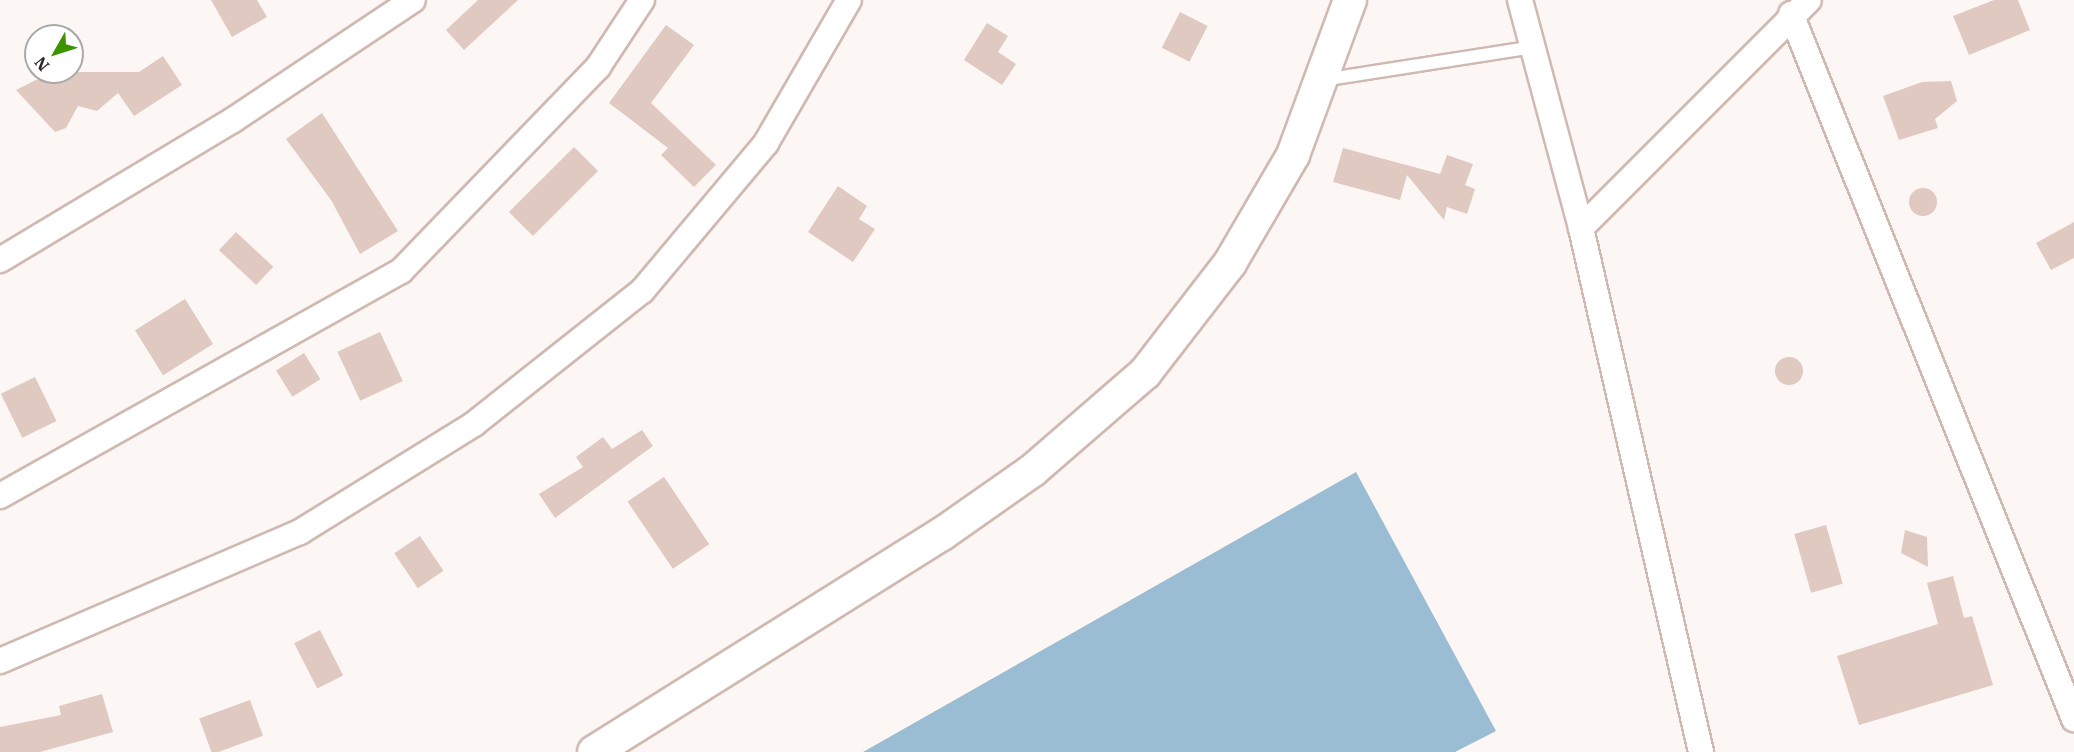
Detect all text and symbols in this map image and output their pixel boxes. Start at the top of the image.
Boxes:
north arrow [24,24,84,84]
text: N [30,53,53,75]

